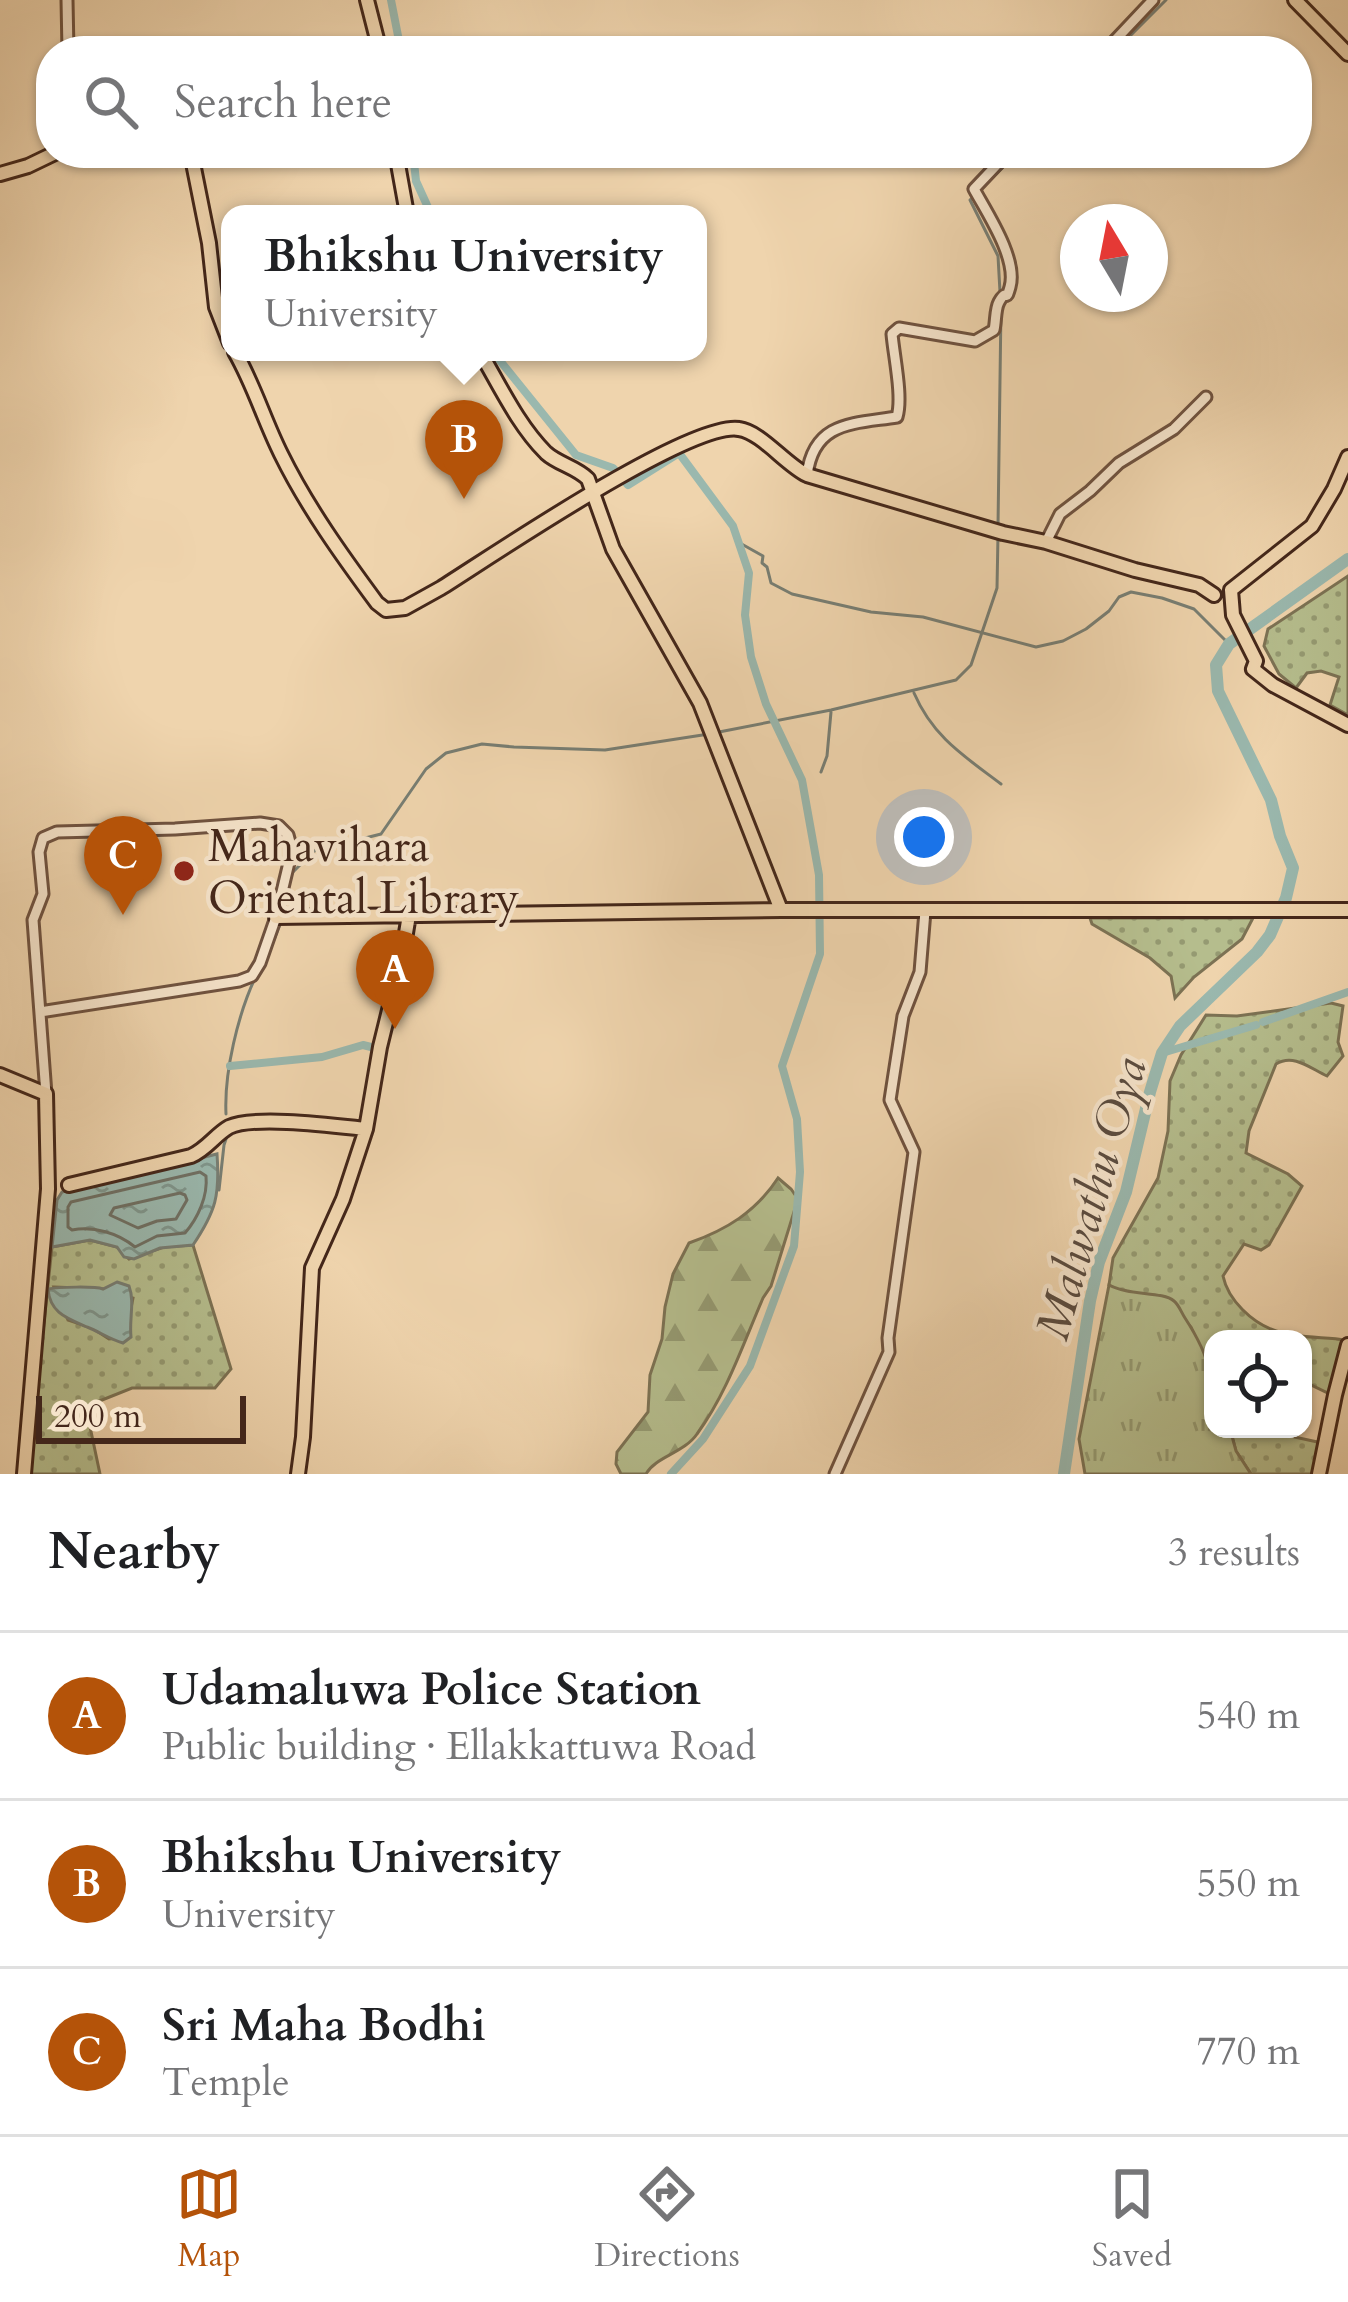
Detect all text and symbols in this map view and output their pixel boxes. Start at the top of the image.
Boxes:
search box [36,36,1312,168]
icon: search [78,69,144,135]
text: Search here [174,72,392,133]
north arrow [1060,204,1168,312]
popup [221,205,707,361]
text: Bhikshu University [264,226,664,287]
text: University [264,287,438,340]
pin: B [425,400,503,499]
your location [894,807,954,867]
pin: C [84,816,162,915]
place label: Mahavihara Oriental Library [208,816,519,929]
marker: Mahavihara Oriental Library [171,858,197,884]
pin: A [356,930,434,1029]
water label: Malwathu Oya [1020,1049,1163,1347]
map controls [1204,1330,1312,1438]
button: locate [1204,1330,1312,1438]
scale bar [36,1390,246,1443]
text: 200 m [54,1394,141,1439]
text: Nearby [48,1517,220,1587]
text: 3 results [1168,1526,1300,1579]
text: Udamaluwa Police Station [162,1659,701,1720]
text: A [72,1689,102,1742]
text: 540 m [1197,1689,1300,1742]
text: Public building · Ellakkattuwa Road [162,1720,756,1773]
text: Bhikshu University [162,1827,561,1888]
text: B [73,1857,101,1910]
text: 550 m [1197,1857,1300,1910]
text: University [162,1888,336,1941]
text: Sri Maha Bodhi [162,1995,486,2056]
text: C [72,2025,102,2078]
text: 770 m [1197,2025,1300,2078]
text: Temple [162,2056,290,2109]
tab: Map [176,2161,242,2278]
tab: Directions [594,2161,740,2278]
tab: Saved [1092,2161,1172,2278]

